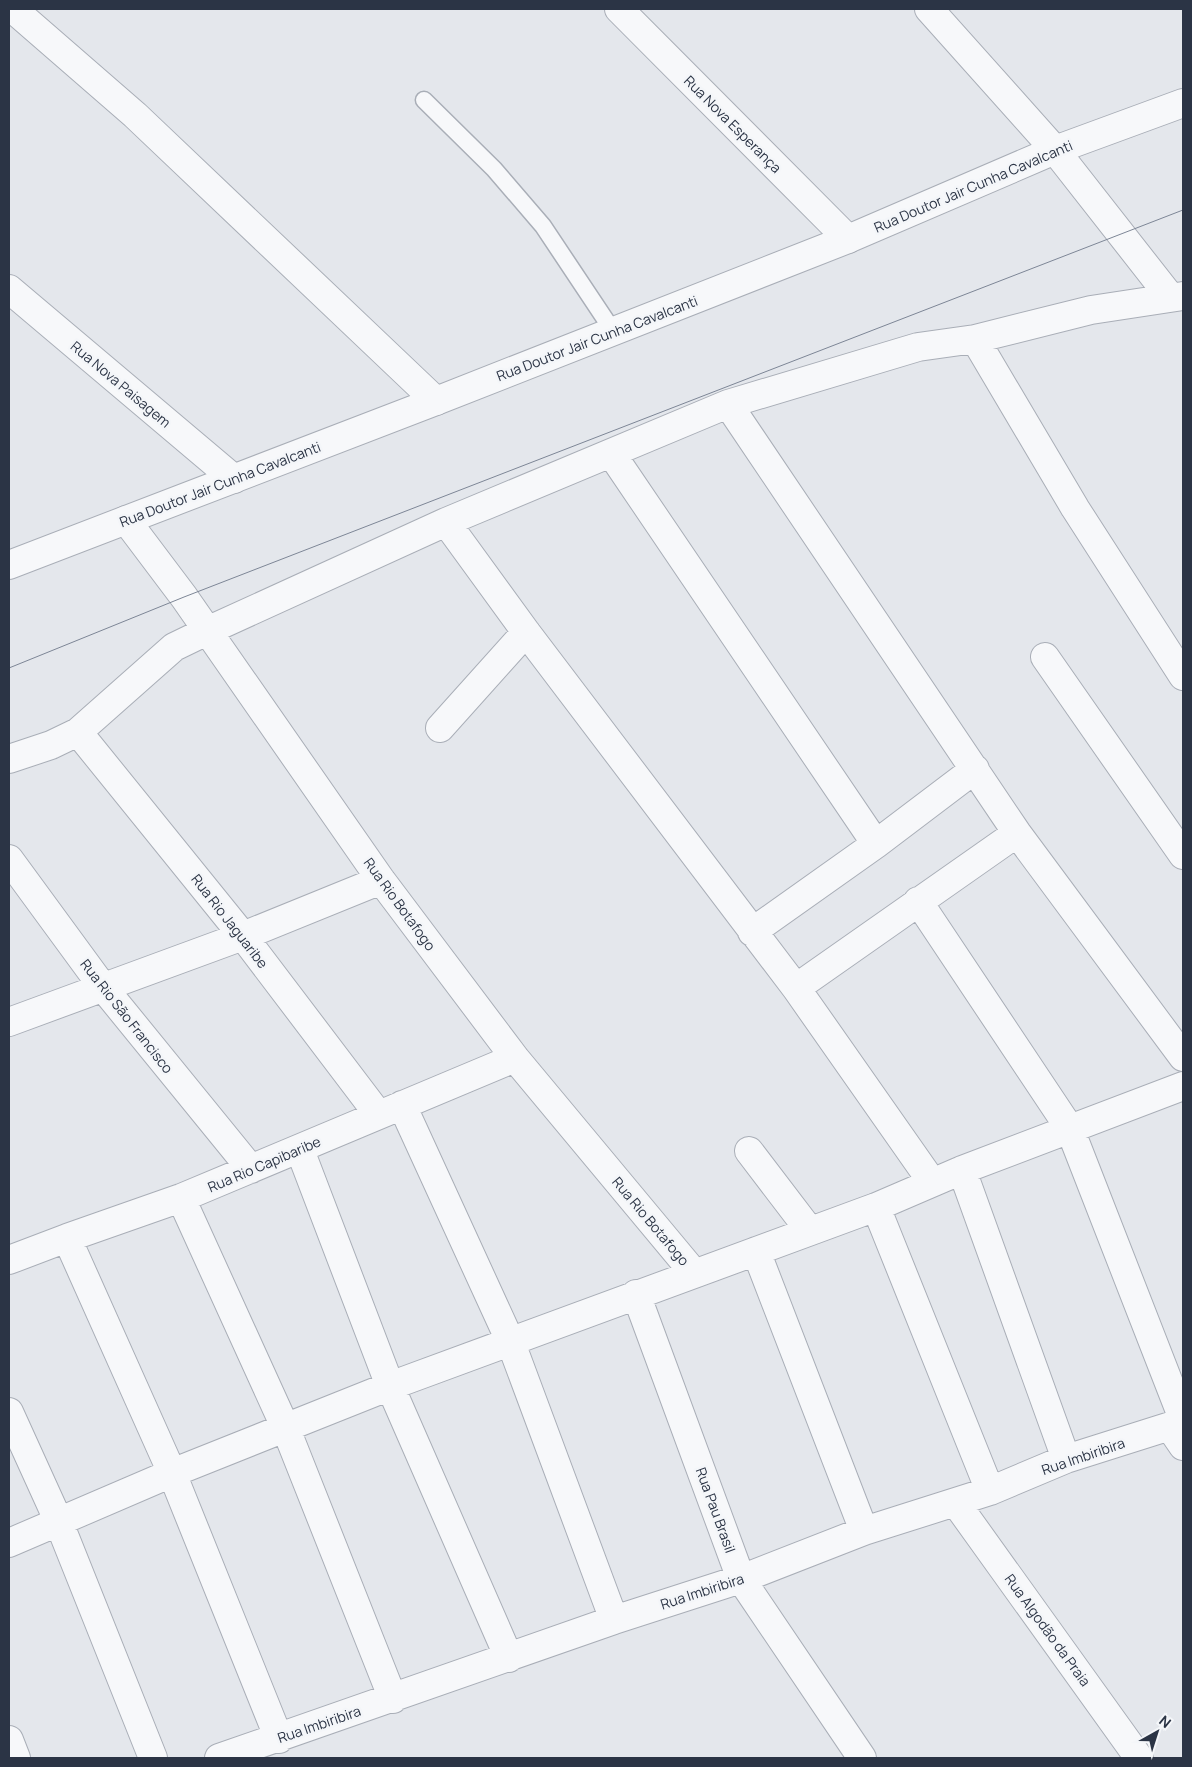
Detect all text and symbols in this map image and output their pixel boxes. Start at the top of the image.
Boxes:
street label: Rua Nova Esperança [680,71,786,177]
street label: Rua Doutor Jair Cunha Cavalcanti [871,135,1075,237]
street label: Rua Doutor Jair Cunha Cavalcanti [494,291,700,385]
street label: Rua Nova Paisagem [67,337,175,432]
street label: Rua Doutor Jair Cunha Cavalcanti [117,437,323,531]
street label: Rua Rio Botafogo [360,854,440,954]
street label: Rua Rio Jaguaribe [187,870,273,972]
street label: Rua Rio São Francisco [76,955,178,1077]
street label: Rua Rio Capibaribe [205,1132,323,1196]
street label: Rua Rio Botafogo [608,1172,694,1270]
street label: Rua Imbiribira [1039,1433,1127,1479]
street label: Rua Pau Brasil [692,1465,740,1555]
street label: Rua Imbiribira [658,1569,746,1613]
street label: Rua Algodão da Praia [1001,1570,1095,1690]
street label: Rua Imbiribira [275,1701,363,1747]
north arrow [1132,1707,1182,1757]
text: N [1156,1711,1175,1732]

